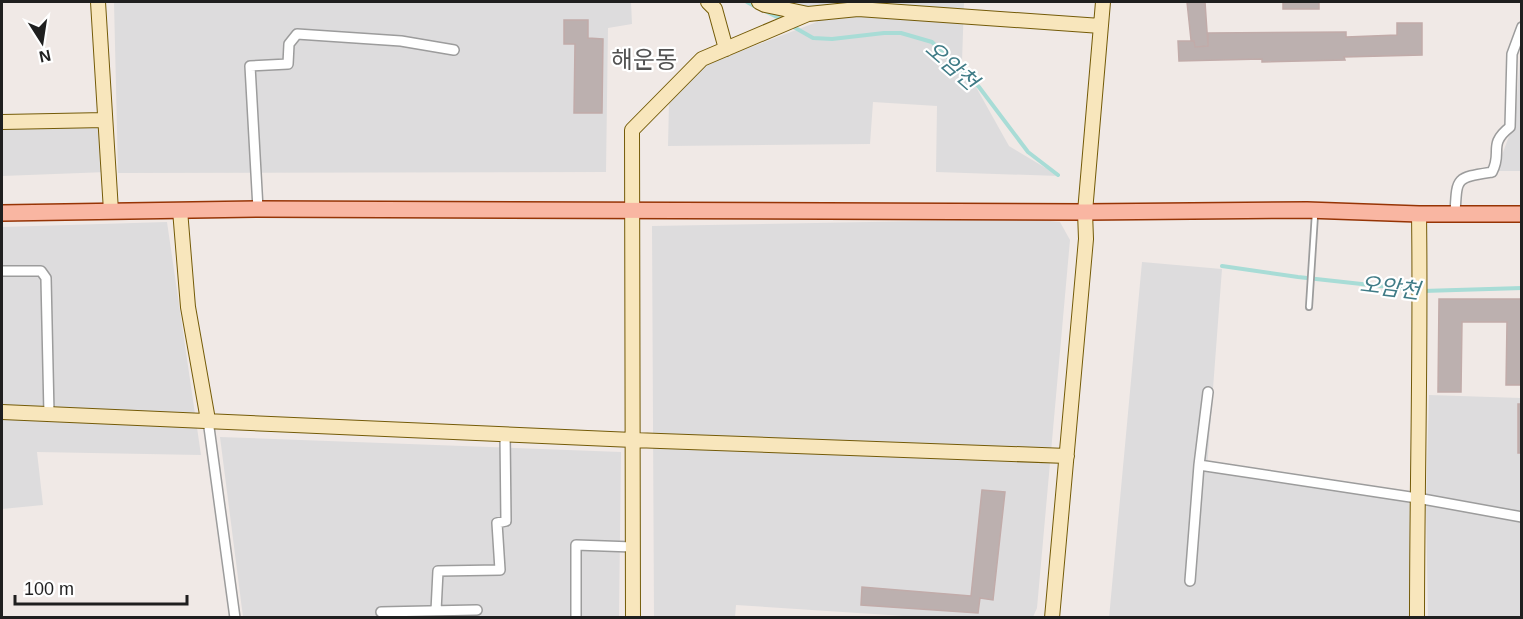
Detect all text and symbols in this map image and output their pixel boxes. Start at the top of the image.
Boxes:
north arrow [12,12,72,72]
water label: 오암천 [921,36,985,97]
district label: 해운동 [611,46,677,73]
text: N [38,47,52,66]
water label: 오암천 [1358,271,1424,304]
scale bar [15,568,188,606]
text: 100 m [24,579,74,599]

